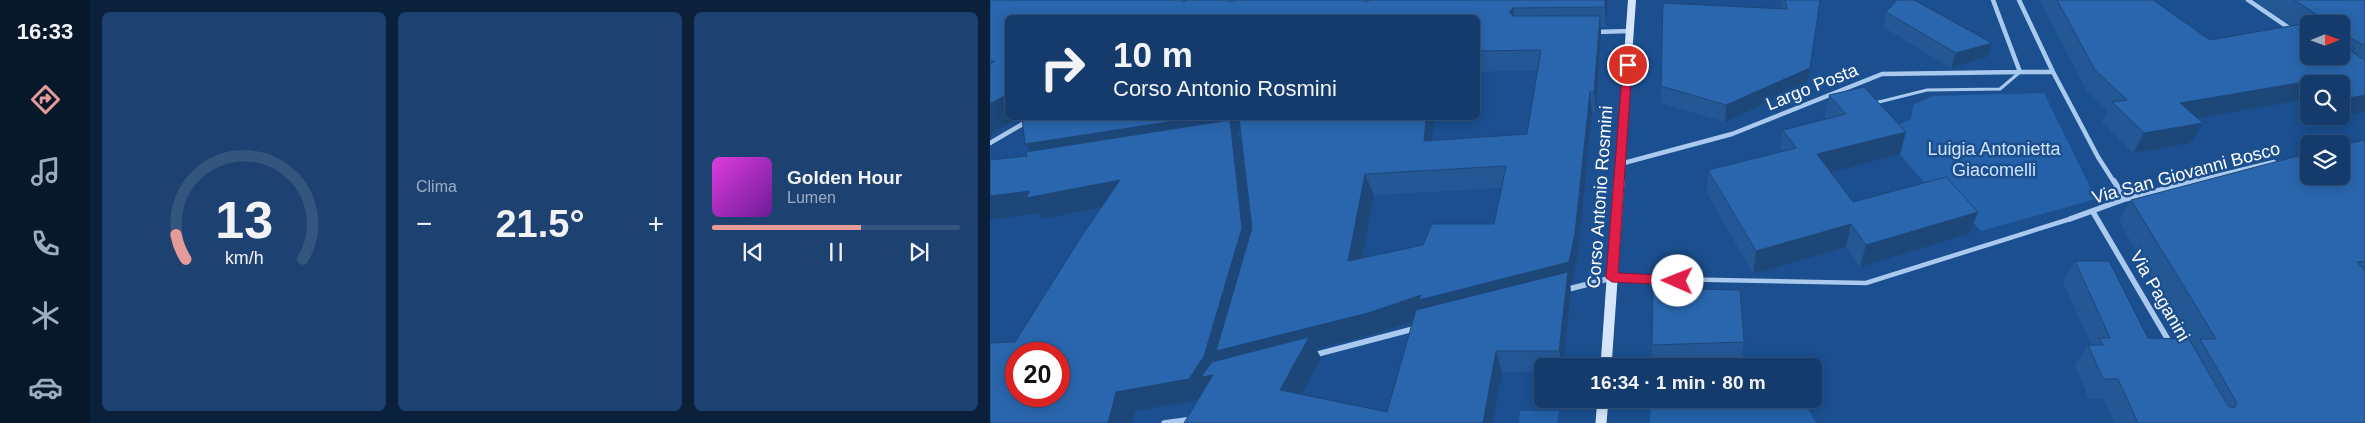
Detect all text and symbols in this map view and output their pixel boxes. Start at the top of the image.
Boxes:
north arrow [2300,15,2350,65]
map controls [2300,15,2350,185]
text: 16:33 [17,19,73,44]
icon: right [1030,35,1095,100]
text: 10 m [1113,35,1193,74]
pin [1607,44,1649,86]
icon: arrive [1614,51,1642,79]
street label: Largo Posta [1763,59,1862,114]
button: search [2300,75,2350,125]
text: Corso Antonio Rosmini [1113,76,1337,101]
icon: directions [28,82,63,117]
street label: Corso Antonio Rosmini [1584,105,1616,289]
button: layers [2300,135,2350,185]
street label: Via San Giovanni Bosco [2090,138,2282,208]
park label: Luigia Antonietta Giacomelli [1927,139,2062,180]
icon: music [28,154,63,189]
text: Golden Hour [787,167,902,188]
text: Clima [416,178,457,195]
text: Lumen [787,189,836,206]
text: 13 [215,191,273,249]
text: 21.5° [495,203,585,245]
text: − [416,208,432,239]
text: + [648,208,664,239]
icon: phone [28,226,63,261]
icon: previous [739,238,767,266]
icon: pause [822,238,850,266]
icon: next [905,238,933,266]
street label: Via Paganini [2126,247,2194,345]
text: km/h [225,248,263,268]
position arrow [1651,254,1703,306]
icon: climate [28,298,63,333]
speed limit sign: 20 [1005,342,1070,407]
icon: car [28,370,63,405]
text: 16:34 · 1 min · 80 m [1590,372,1766,393]

